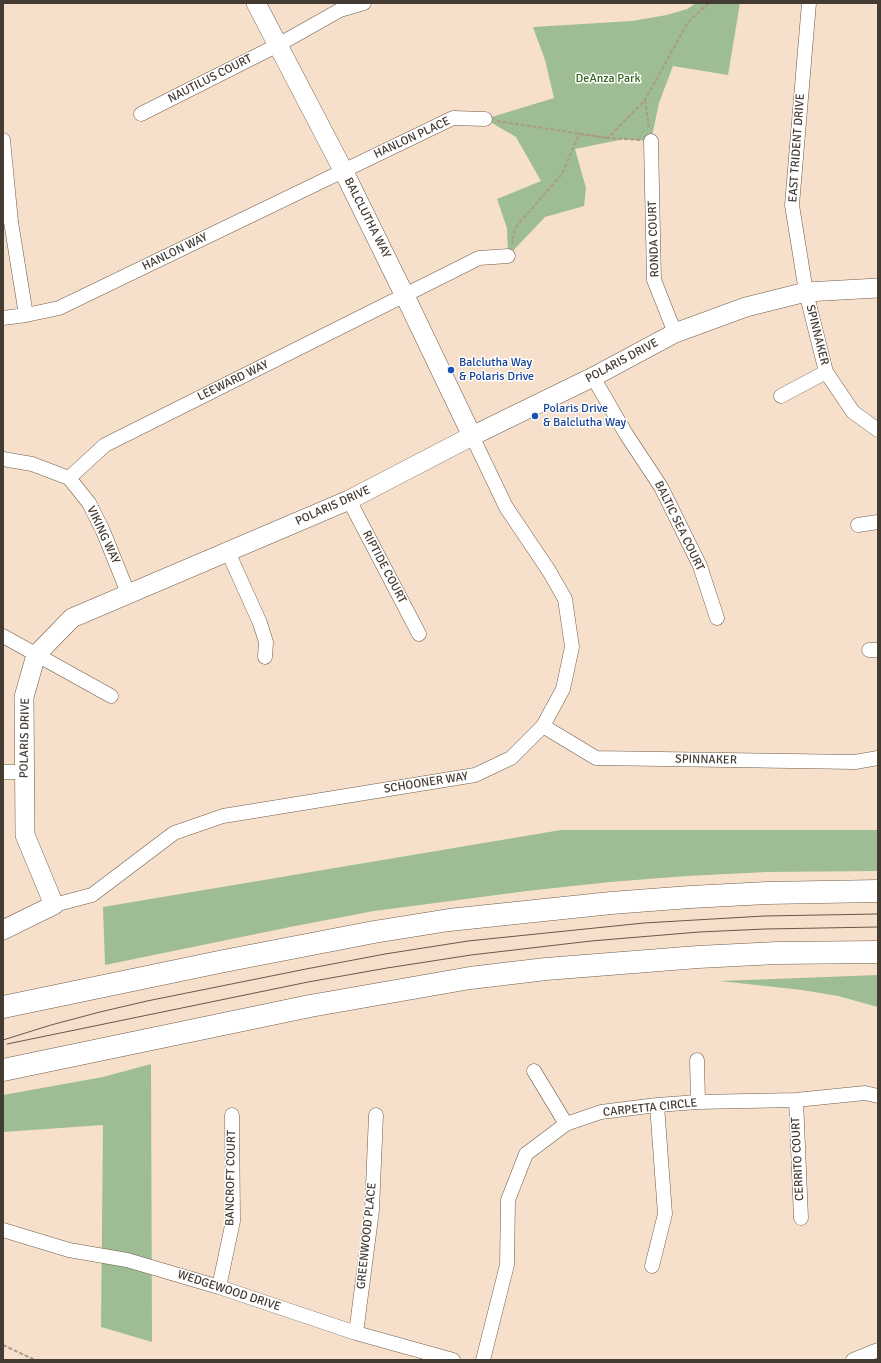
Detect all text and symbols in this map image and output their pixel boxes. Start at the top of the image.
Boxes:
street label: NAUTILUS COURT [166,52,254,106]
park label: DeAnza Park [576,72,640,86]
street label: EAST TRIDENT DRIVE [786,93,808,203]
street label: HANLON PLACE [372,114,452,162]
street label: BALCLUTHA WAY [341,175,393,261]
street label: RONDA COURT [645,200,663,278]
street label: HANLON WAY [140,230,210,274]
street label: SPINNAKER [803,303,831,367]
street label: POLARIS DRIVE [583,336,661,386]
place label: Balclutha Way & Polaris Drive [459,356,534,384]
street label: LEEWARD WAY [195,358,271,404]
marker: Balclutha Way & Polaris Drive [446,365,456,375]
place label: Polaris Drive & Balclutha Way [543,402,626,430]
marker: Polaris Drive & Balclutha Way [530,411,540,421]
street label: BALTIC SEA COURT [651,479,707,573]
street label: POLARIS DRIVE [293,483,373,529]
street label: VIKING WAY [83,504,123,566]
street label: RIPTIDE COURT [359,528,409,606]
street label: POLARIS DRIVE [17,698,33,778]
street label: SPINNAKER [675,752,737,768]
street label: SCHOONER WAY [383,769,469,797]
street label: CARPETTA CIRCLE [602,1096,698,1120]
street label: CERRITO COURT [789,1117,807,1201]
street label: BANCROFT COURT [223,1130,239,1226]
street label: GREENWOOD PLACE [354,1182,380,1290]
street label: WEDGEWOOD DRIVE [176,1267,282,1315]

